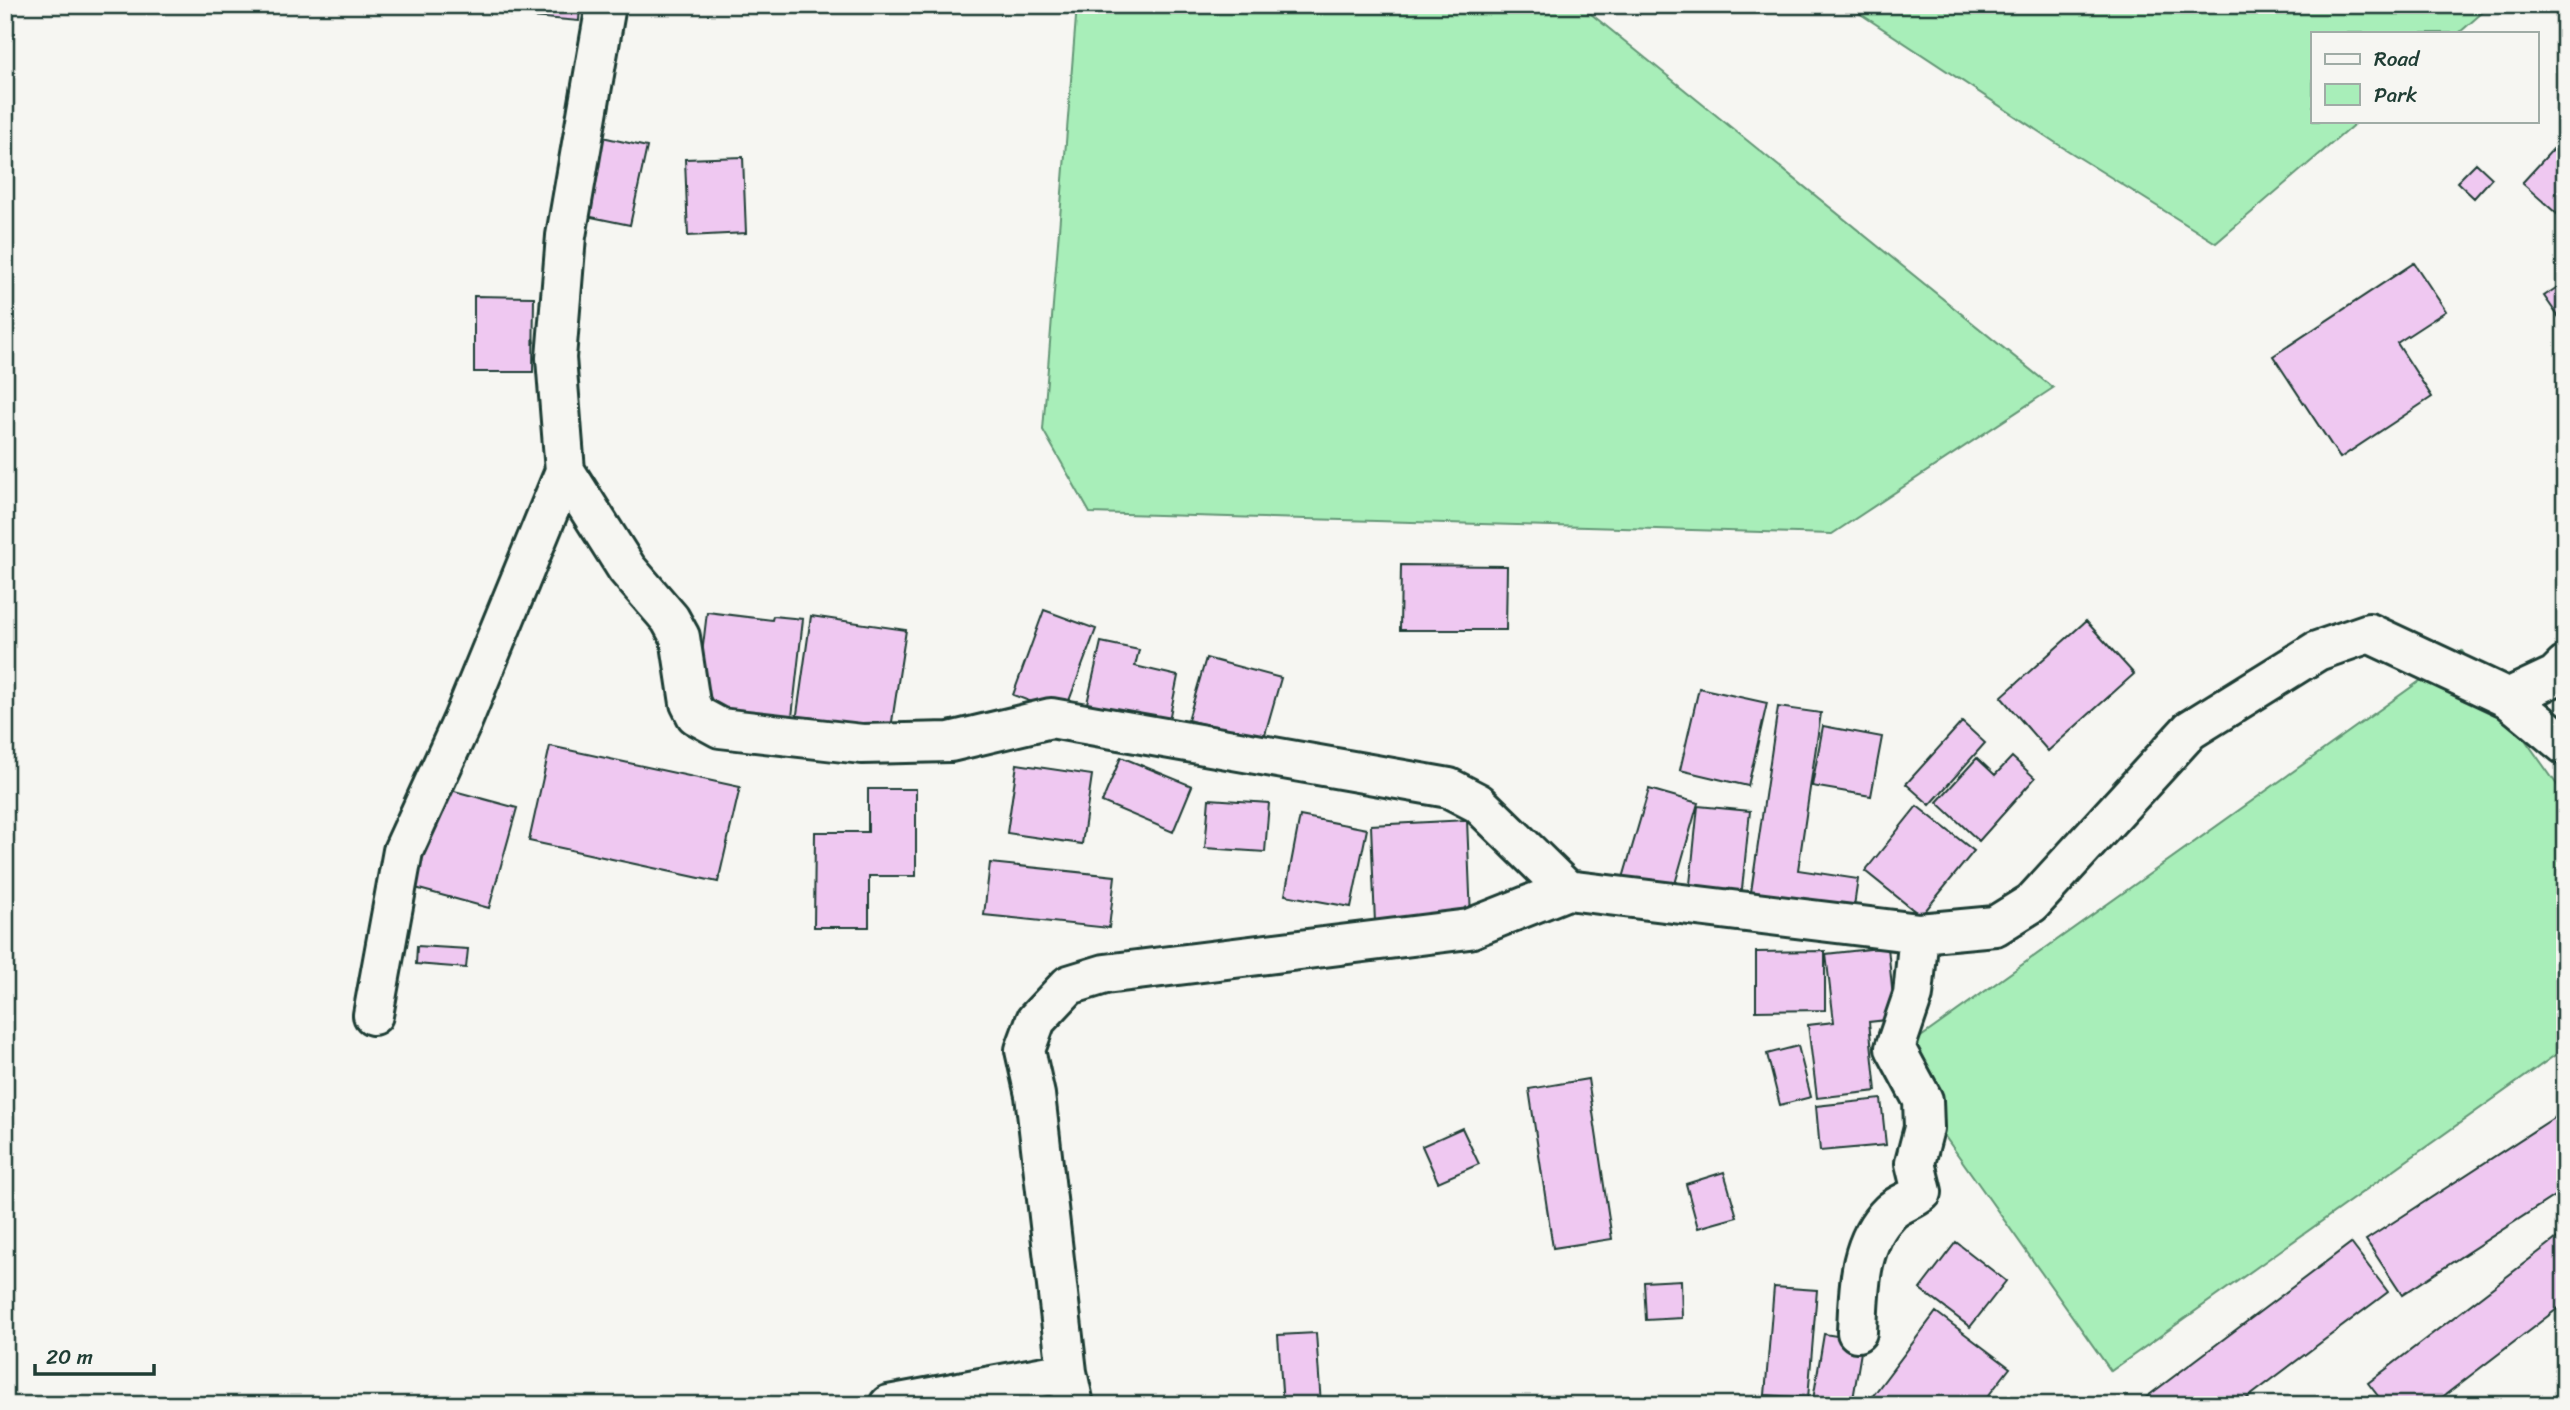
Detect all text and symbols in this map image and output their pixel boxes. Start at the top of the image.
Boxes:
legend [2311,32,2538,122]
text: Road [2374,40,2421,78]
text: Park [2374,76,2417,114]
scale bar [35,1333,154,1377]
text: 20 m [46,1338,93,1376]

